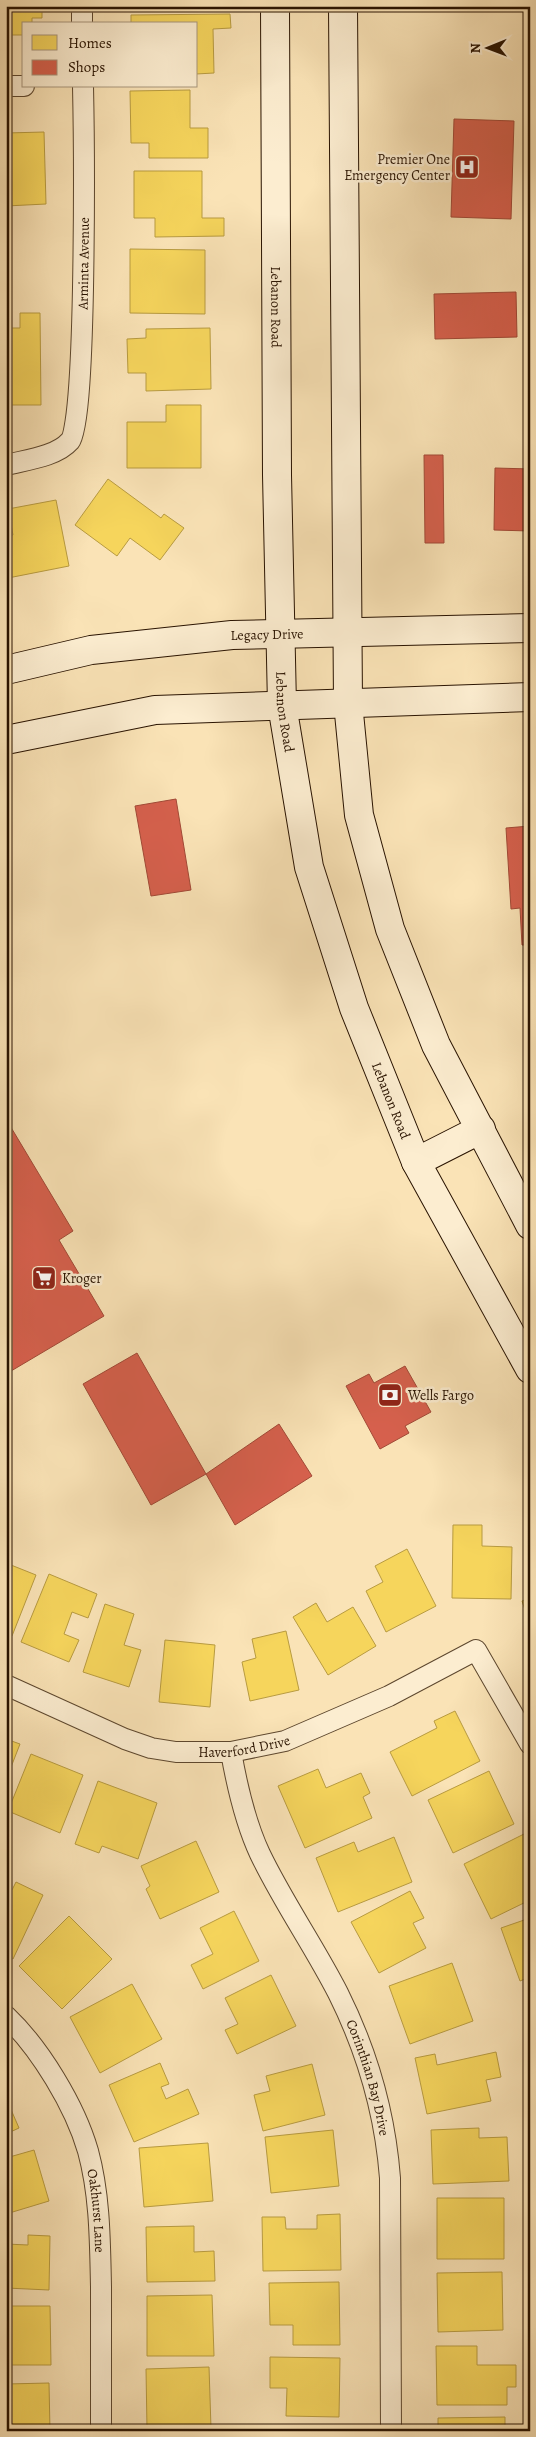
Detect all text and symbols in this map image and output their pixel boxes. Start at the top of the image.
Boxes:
legend [22,22,198,88]
north arrow [464,22,514,72]
text: Homes [68,33,112,53]
text: N [466,43,485,53]
text: Shops [68,57,105,77]
place label: Premier One Emergency Center [344,150,451,185]
hospital icon: Premier One Emergency Center [454,154,480,180]
street label: Arminta Avenue [73,217,94,311]
street label: Lebanon Road [266,266,285,348]
street label: Legacy Drive [230,624,304,645]
street label: Lebanon Road [271,671,299,754]
street label: Lebanon Road [367,1059,415,1142]
supermarket icon: Kroger [31,1265,57,1291]
place label: Kroger [62,1269,102,1288]
bank icon: Wells Fargo [377,1382,403,1408]
place label: Wells Fargo [407,1386,474,1405]
street label: Haverford Drive [198,1731,293,1762]
street label: Corinthian Bay Drive [341,2017,394,2137]
street label: Oakhurst Lane [82,2167,109,2253]

